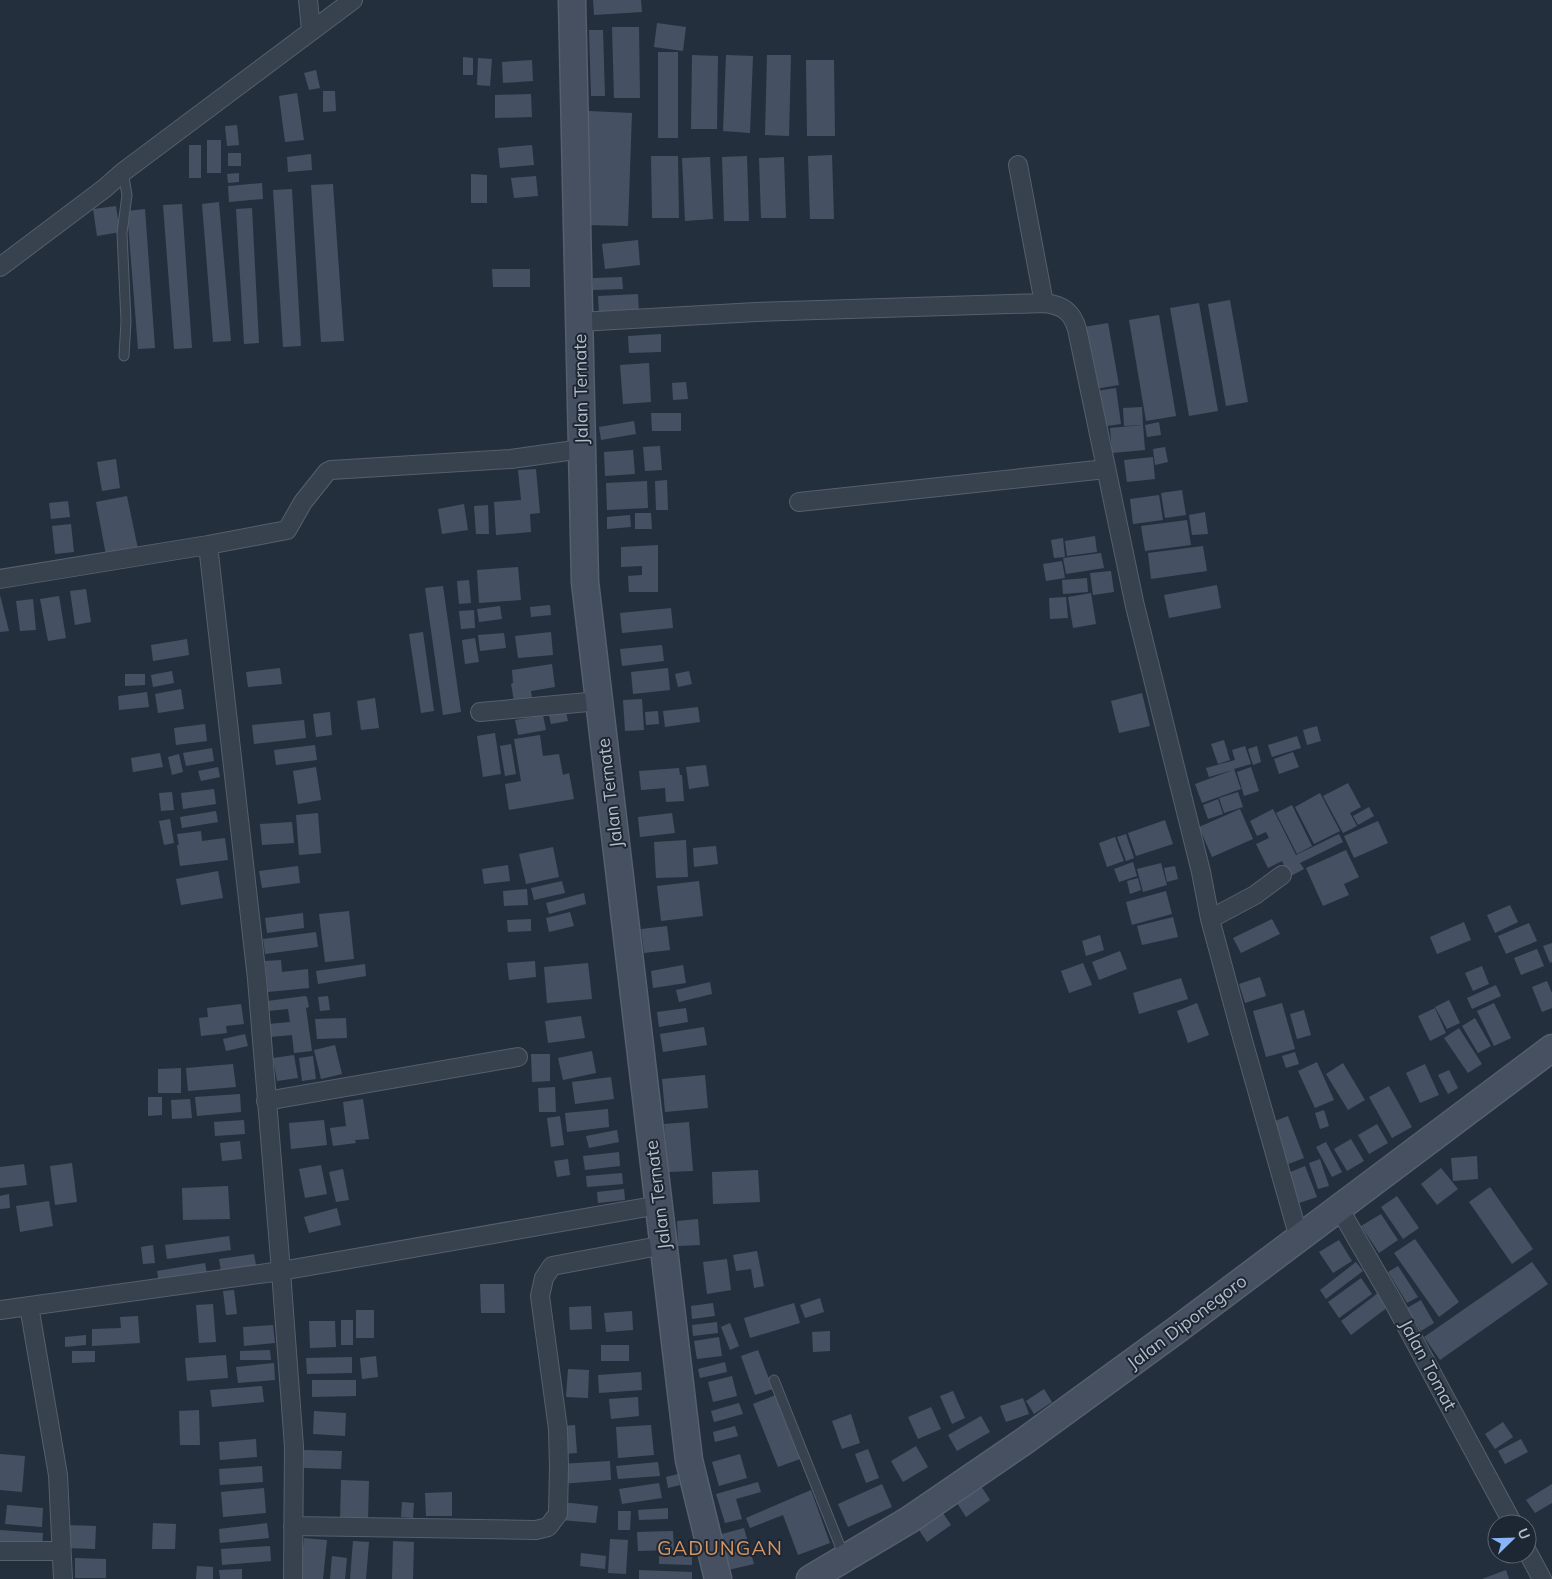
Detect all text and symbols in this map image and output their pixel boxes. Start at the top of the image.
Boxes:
street label: Jalan Ternate [568,334,593,444]
street label: Jalan Ternate [591,737,628,849]
street label: Jalan Ternate [639,1139,676,1251]
street label: Jalan Diponegoro [1122,1269,1251,1374]
street label: Jalan Tomat [1395,1315,1462,1414]
north arrow [1487,1514,1537,1564]
text: U [1514,1526,1534,1542]
district label: GADUNGAN [657,1535,783,1560]

